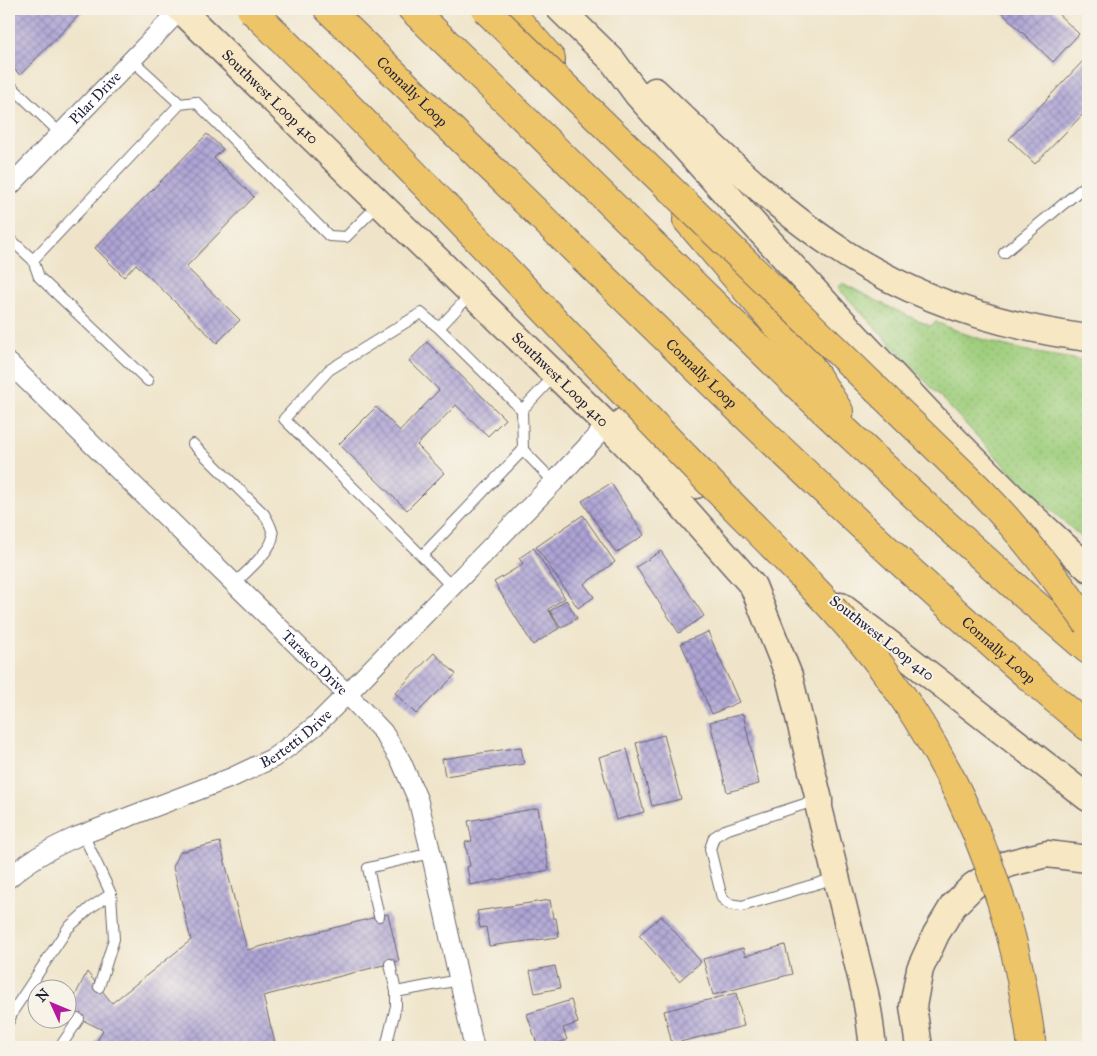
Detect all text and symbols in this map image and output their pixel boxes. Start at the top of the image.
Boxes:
street label: Southwest Loop 410 [218,46,322,148]
street label: Connally Loop [373,53,451,131]
street label: Pilar Drive [66,68,125,128]
street label: Southwest Loop 410 [508,328,612,431]
street label: Connally Loop [662,335,741,412]
street label: Southwest Loop 410 [826,592,938,684]
street label: Connally Loop [958,613,1039,688]
street label: Tarasco Drive [278,626,352,699]
street label: Bertetti Drive [257,706,335,772]
north arrow [28,978,78,1028]
text: N [33,985,53,1005]

